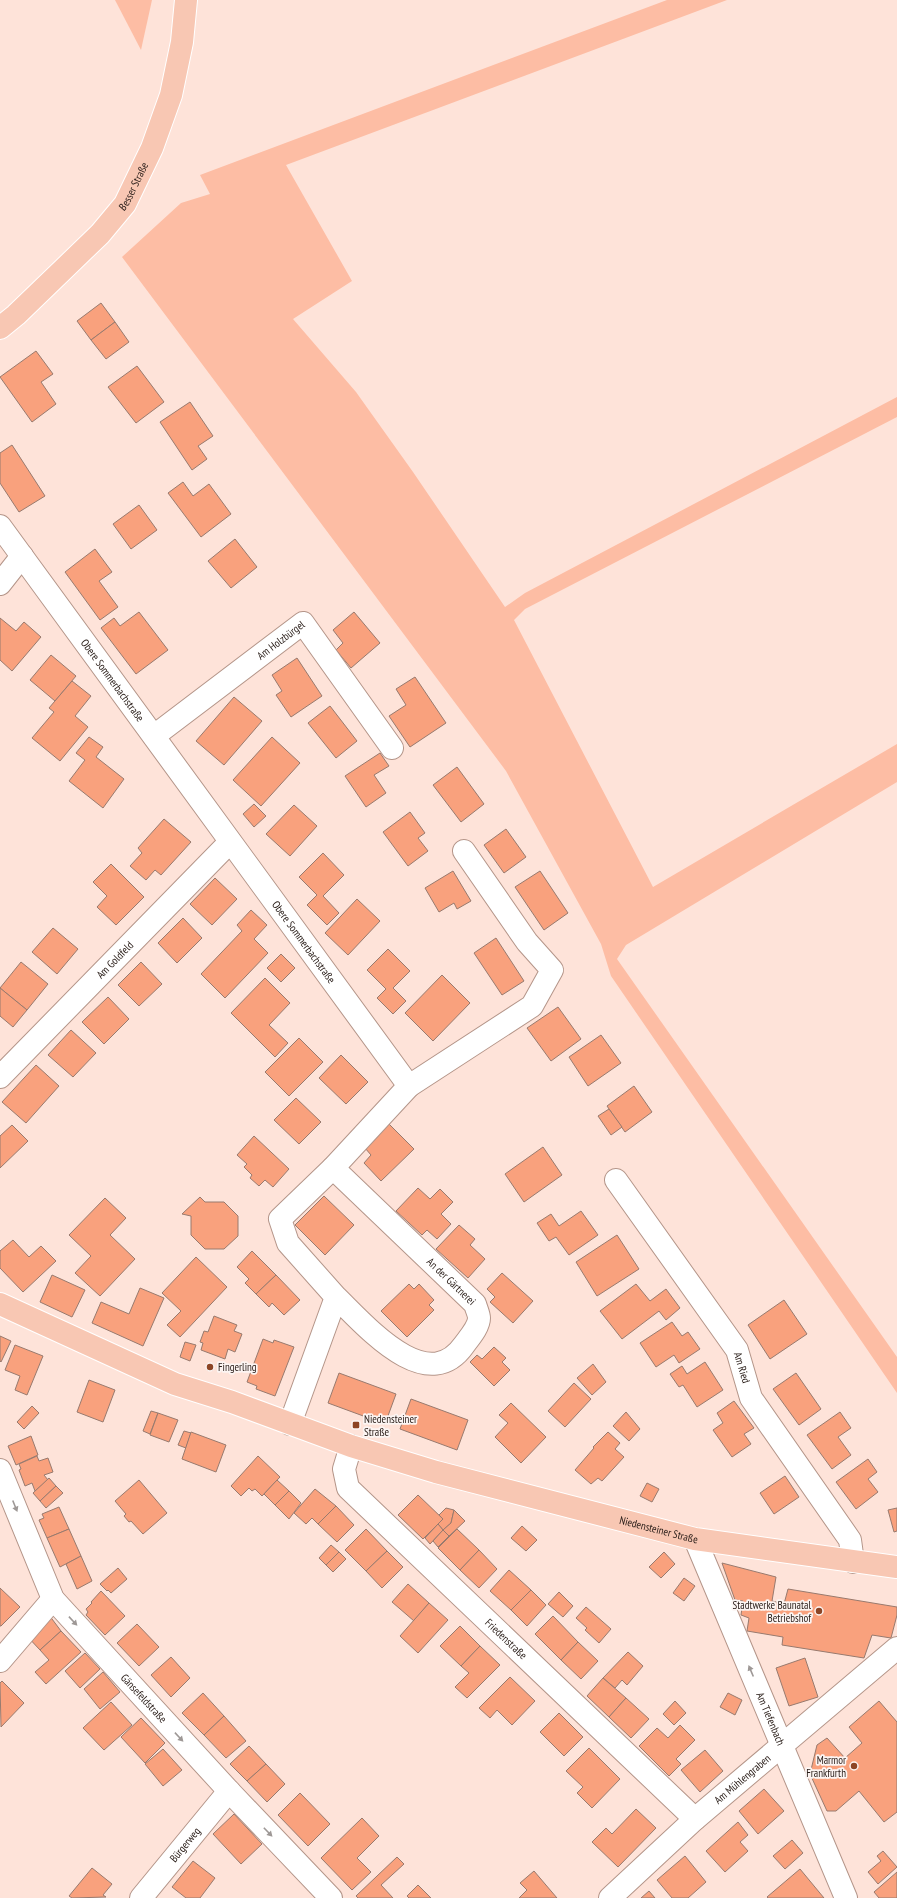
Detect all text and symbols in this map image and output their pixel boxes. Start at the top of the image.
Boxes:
street label: Besser Straße [115,159,151,213]
street label: Am Holzbürgel [254,617,308,663]
street label: Obere Sommerbachstraße [78,636,148,725]
street label: Obere Sommerbachstraße [269,898,339,986]
street label: Am Goldfeld [93,938,136,981]
street label: An der Gärtnerei [424,1255,479,1308]
street label: Am Ried [731,1350,753,1385]
place label: Fingerling [218,1360,257,1374]
marker: Fingerling [205,1362,215,1372]
place label: Niedensteiner Straße [364,1412,417,1439]
marker: Niedensteiner Straße [351,1420,361,1430]
one-way arrow [12,1501,18,1513]
street label: Niedensteiner Straße [618,1513,699,1546]
place label: Stadtwerke Baunatal Betriebshof [733,1598,812,1625]
marker: Stadtwerke Baunatal Betriebshof [814,1606,824,1616]
one-way arrow [68,1616,77,1626]
street label: Friedenstraße [482,1616,530,1662]
one-way arrow [748,1665,754,1677]
street label: Gänsefeldstraße [118,1671,170,1726]
street label: Am Tiefenbach [753,1690,788,1748]
one-way arrow [175,1732,184,1742]
street label: Am Mühlengraben [711,1751,774,1807]
place label: Marmor Frankfurth [806,1753,846,1780]
marker: Marmor Frankfurth [849,1761,859,1771]
street label: Bürgerweg [166,1824,203,1865]
one-way arrow [263,1827,273,1837]

